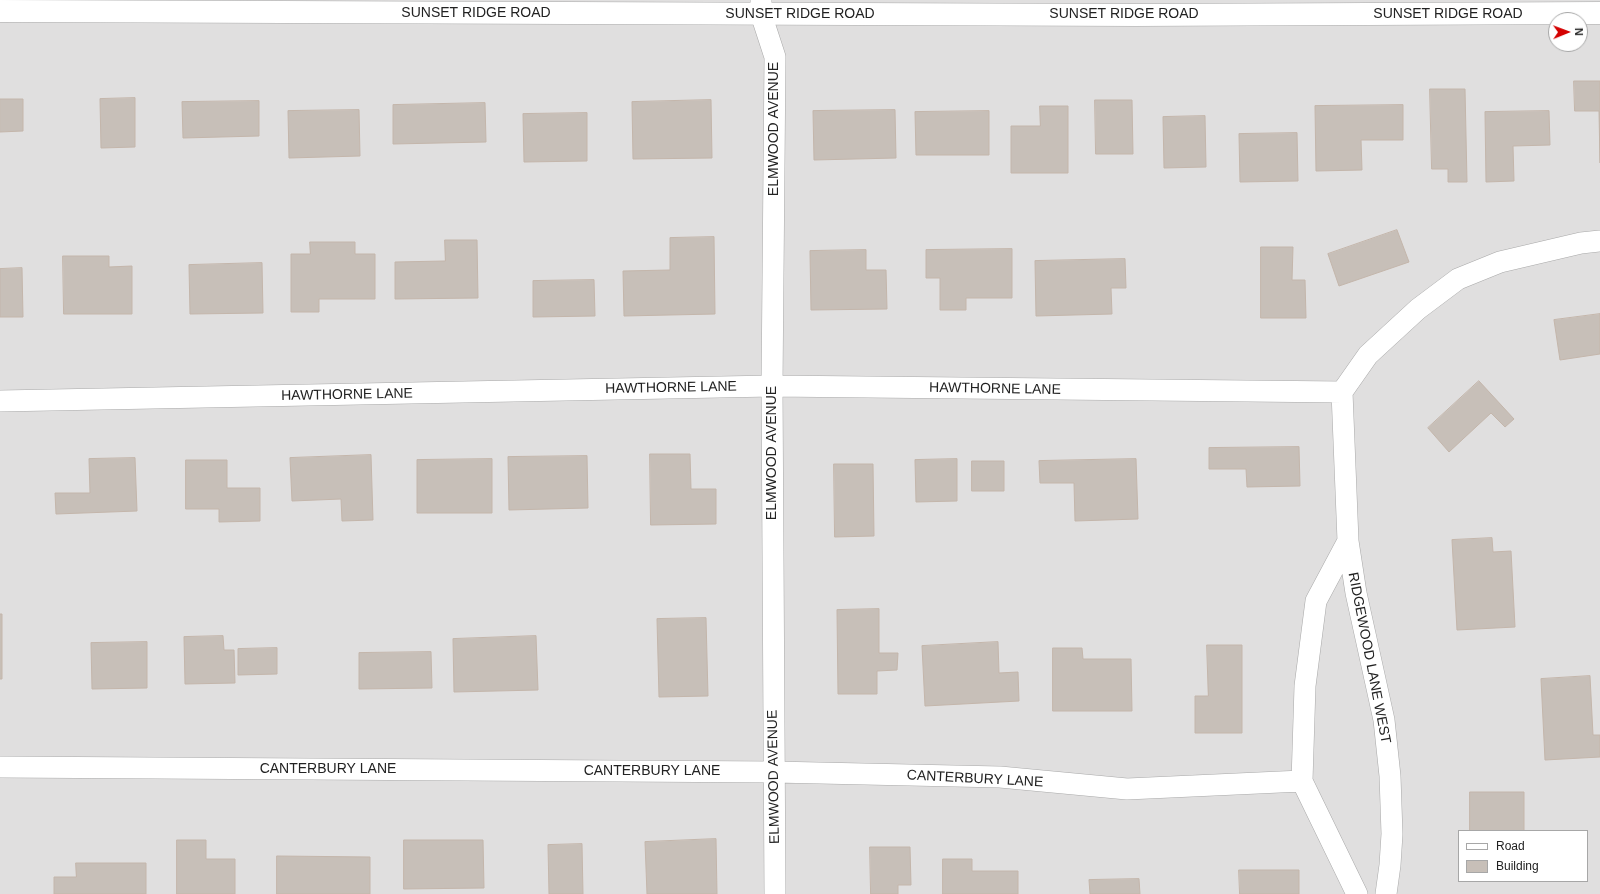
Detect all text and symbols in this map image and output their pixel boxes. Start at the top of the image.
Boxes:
street label: SUNSET RIDGE ROAD [401,5,551,21]
street label: SUNSET RIDGE ROAD [725,6,875,22]
street label: SUNSET RIDGE ROAD [1049,6,1199,22]
street label: SUNSET RIDGE ROAD [1373,6,1523,22]
north arrow [1548,12,1588,52]
text: N [1573,28,1585,36]
street label: ELMWOOD AVENUE [766,62,782,196]
street label: HAWTHORNE LANE [605,378,737,398]
street label: HAWTHORNE LANE [929,379,1061,399]
street label: HAWTHORNE LANE [281,385,413,405]
street label: ELMWOOD AVENUE [764,386,780,520]
street label: RIDGEWOOD LANE WEST [1344,571,1394,745]
street label: ELMWOOD AVENUE [764,710,784,844]
street label: CANTERBURY LANE [260,761,396,777]
street label: CANTERBURY LANE [584,763,720,779]
street label: CANTERBURY LANE [906,767,1044,791]
legend [1458,830,1588,882]
text: Road [1496,839,1525,853]
text: Building [1496,859,1539,873]

